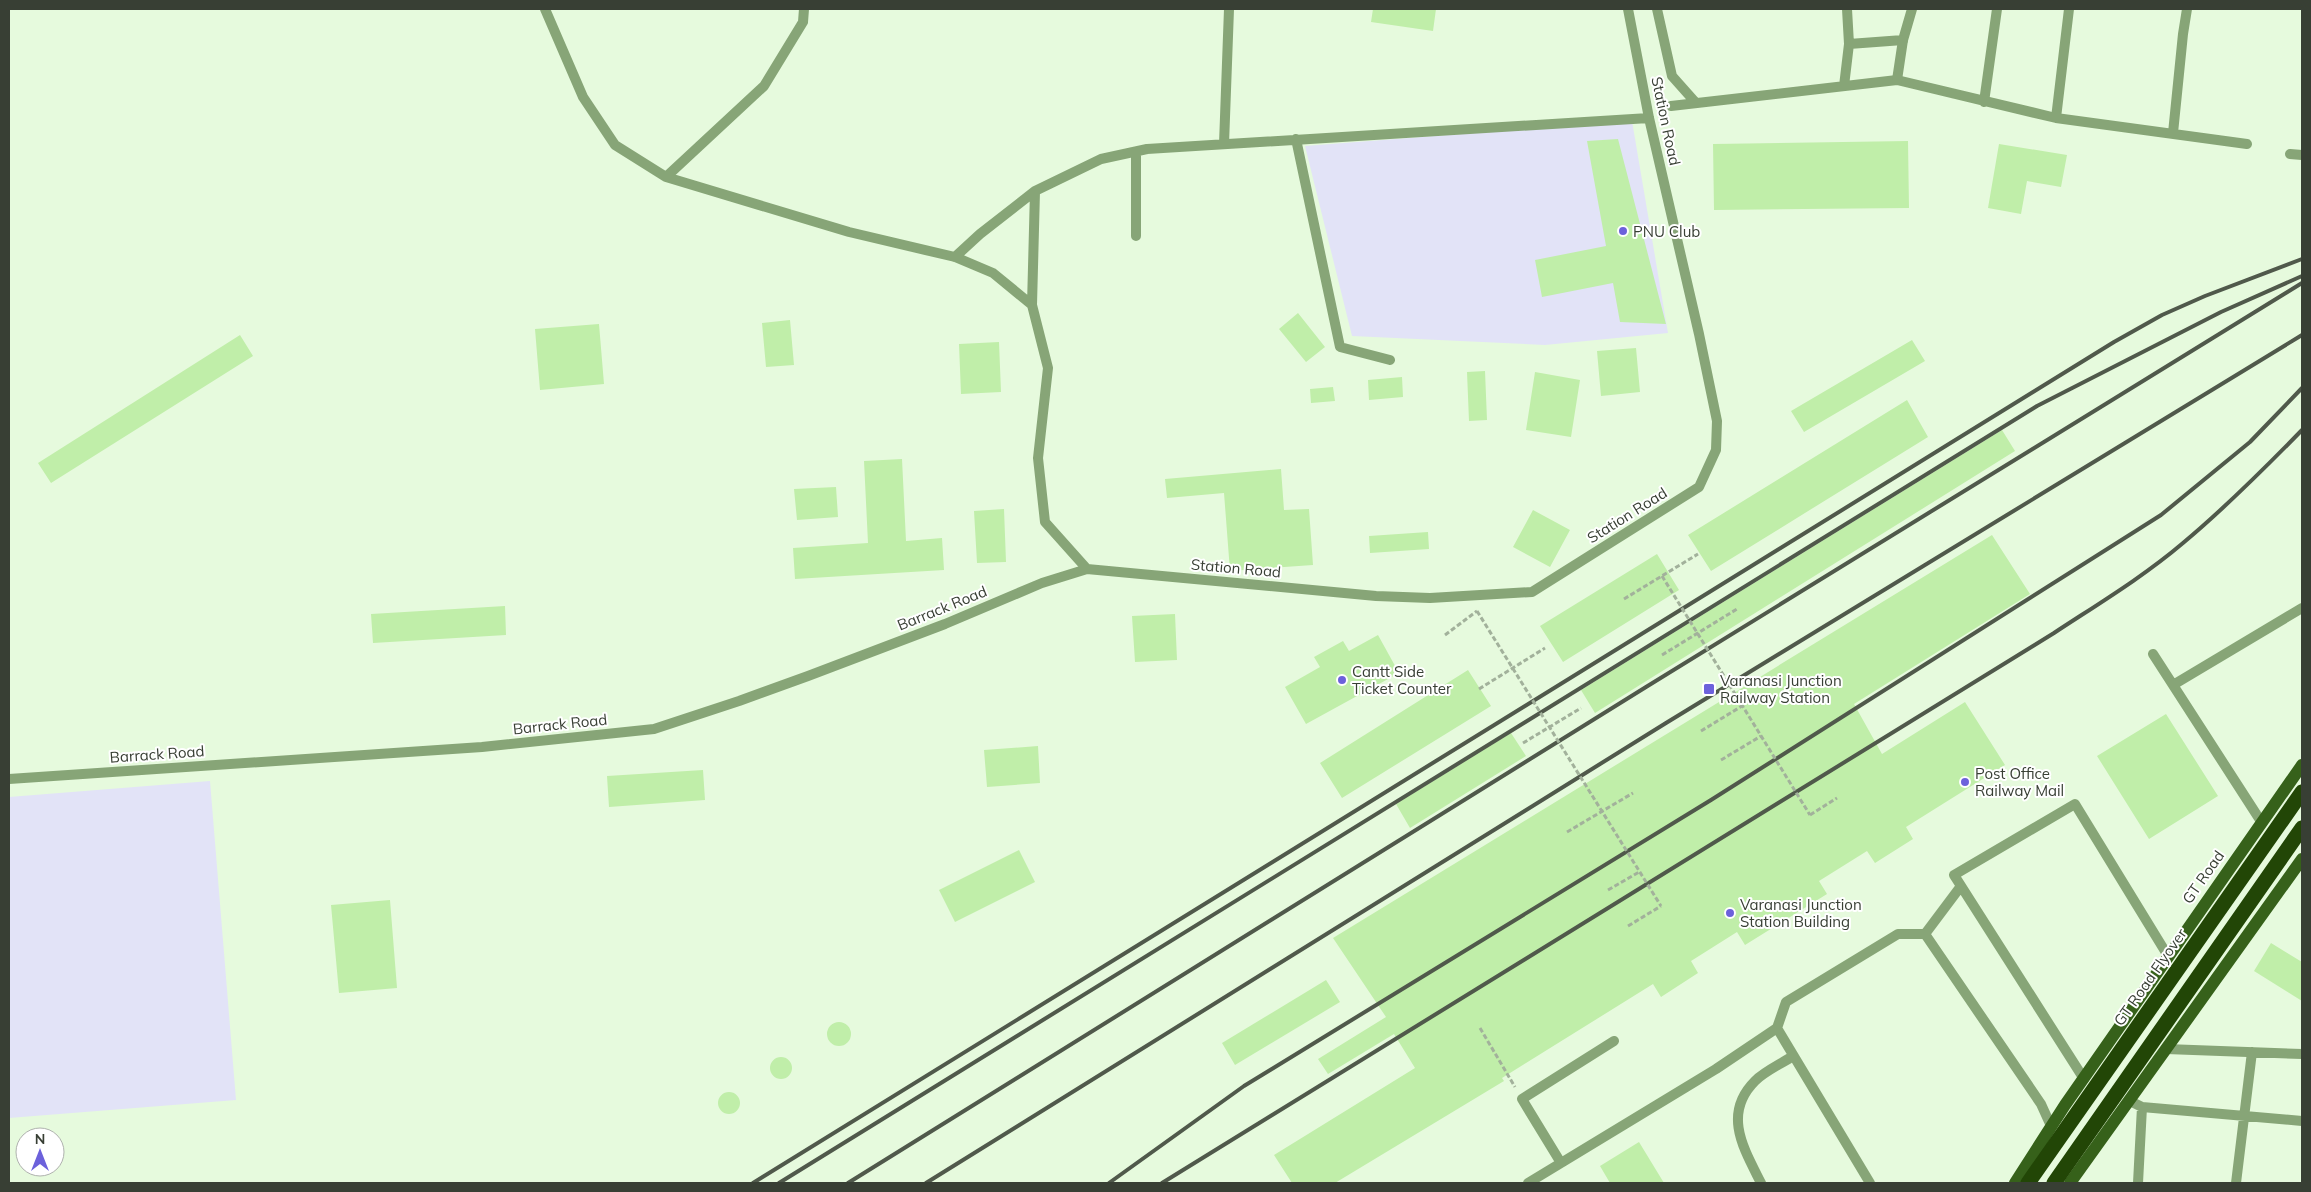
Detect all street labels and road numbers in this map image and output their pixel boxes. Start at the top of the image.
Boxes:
street label: Station Road [1647,75,1685,167]
street label: Station Road [1584,483,1670,547]
street label: Station Road [1190,555,1282,581]
street label: Barrack Road [894,581,990,635]
street label: Barrack Road [512,710,608,738]
street label: Barrack Road [109,741,205,767]
street label: GT Road [2178,847,2228,907]
street label: GT Road Flyover [2109,924,2191,1029]

